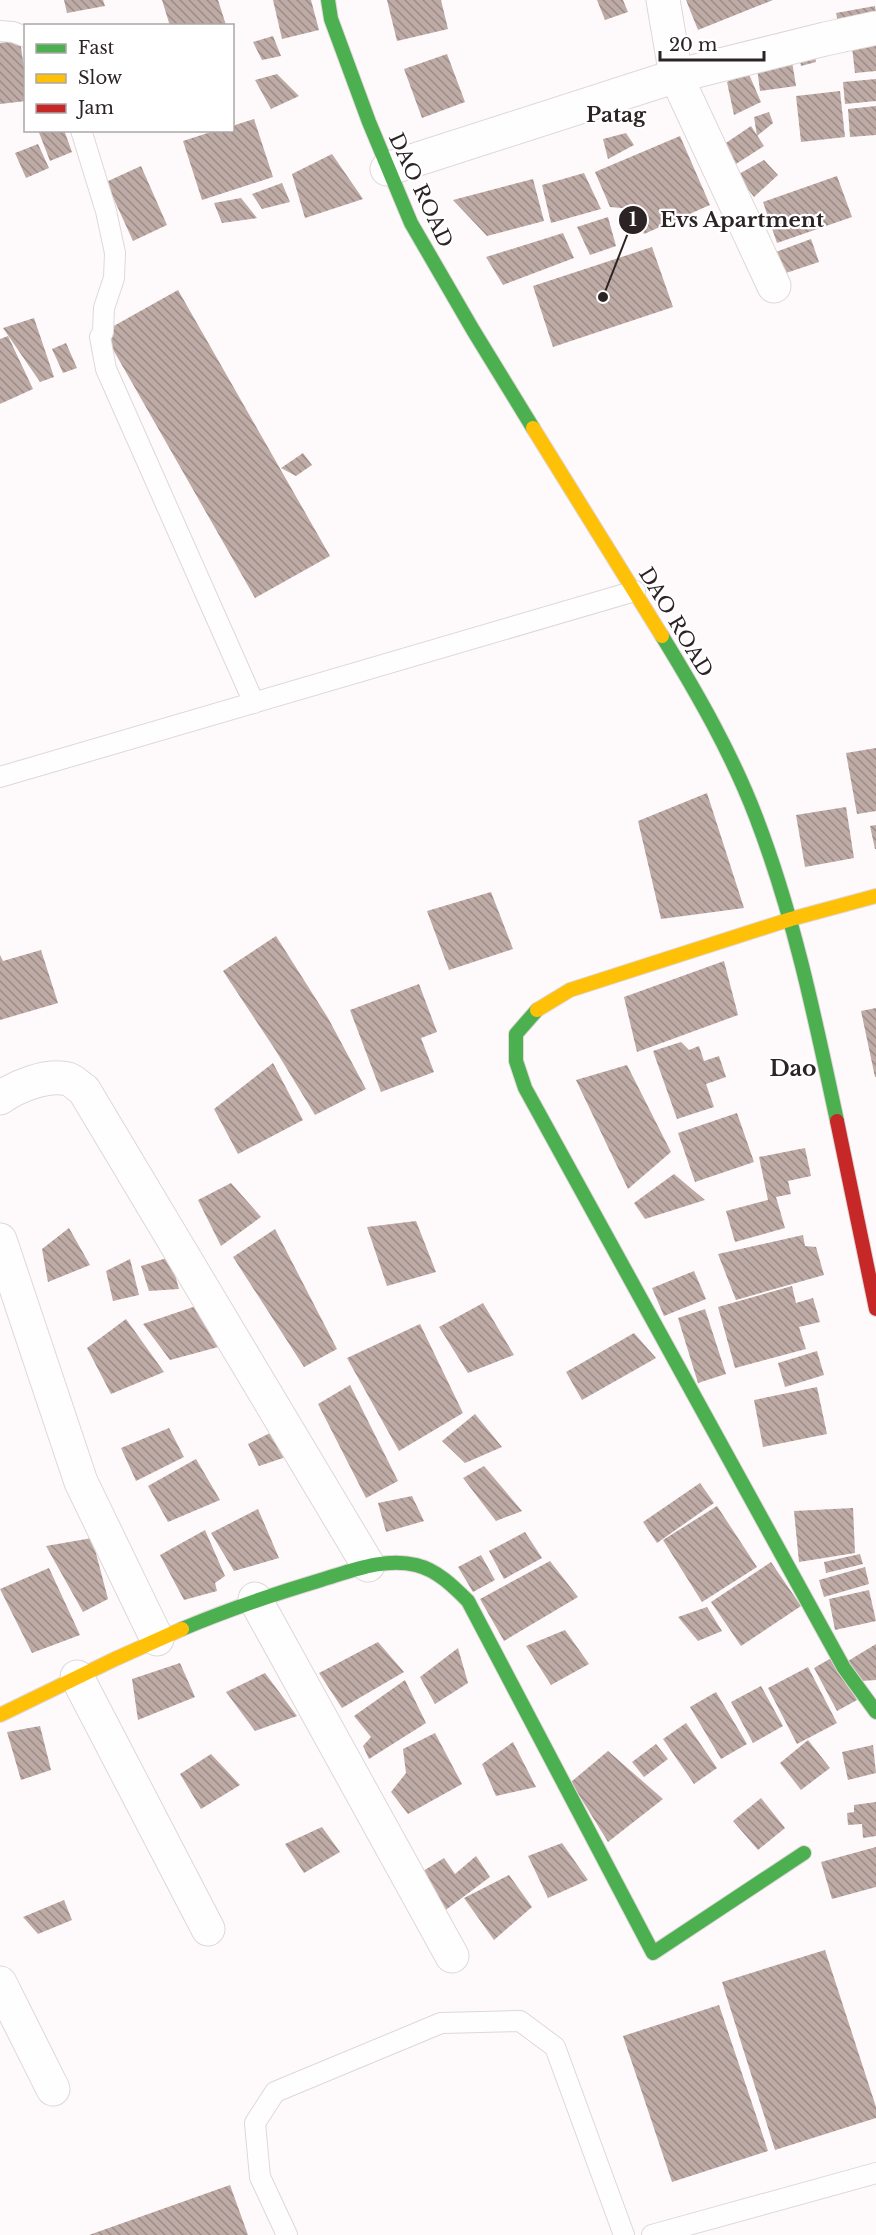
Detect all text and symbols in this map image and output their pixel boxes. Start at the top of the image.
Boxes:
legend [24,24,234,132]
scale bar [660,24,764,62]
text: 20 m [669,34,717,56]
text: Fast [78,37,115,59]
text: Slow [78,67,123,89]
text: Jam [76,97,114,119]
district label: Patag [586,102,647,128]
street label: DAO ROAD [384,129,458,251]
callout: Evs Apartment [618,200,837,239]
text: Evs Apartment [660,207,824,233]
text: 1 [629,209,637,231]
street label: DAO ROAD [634,563,718,681]
district label: Dao [769,1055,817,1082]

